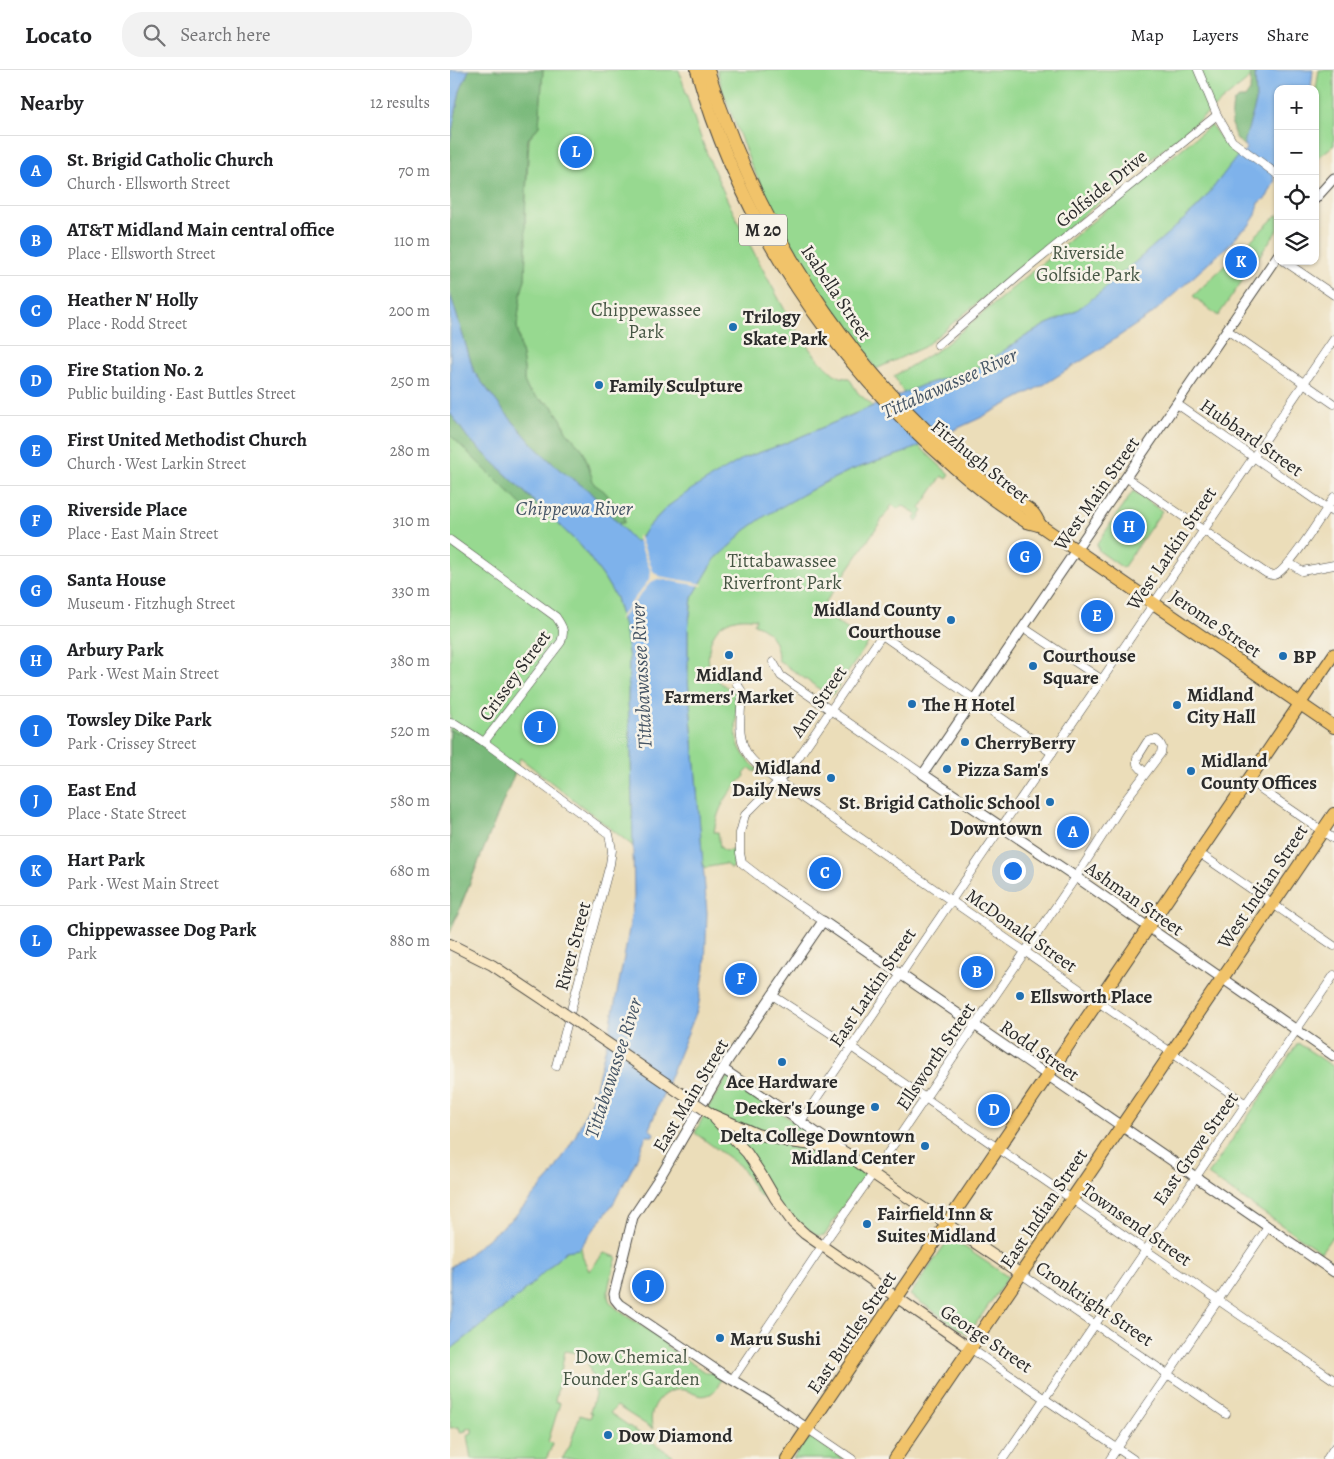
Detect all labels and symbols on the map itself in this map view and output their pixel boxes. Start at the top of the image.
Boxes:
pin: L [560,133,592,171]
street label: Golfside Drive [1050,144,1153,234]
road number: M 20 [739,214,787,246]
street label: Isabella Street [795,240,878,345]
park label: Riverside Golfside Park [1036,240,1140,288]
pin: K [1225,243,1257,281]
park label: Chippewassee Park [591,297,701,345]
place label: Trilogy Skate Park [743,304,828,352]
marker: Trilogy Skate Park [727,321,739,333]
water label: Tittabawassee River [877,341,1022,425]
place label: Family Sculpture [609,373,743,399]
marker: Family Sculpture [593,379,605,391]
street label: Hubbard Street [1195,393,1308,483]
street label: Fitzhugh Street [925,414,1035,510]
street label: West Main Street [1047,431,1146,557]
street label: West Larkin Street [1120,482,1223,616]
water label: Chippewa River [516,495,634,522]
pin: H [1113,508,1145,546]
pin: G [1009,538,1041,576]
park label: Tittabawassee Riverfront Park [722,548,842,596]
street label: Jerome Street [1165,584,1266,664]
place label: Midland County Courthouse [814,597,942,645]
pin: E [1081,597,1113,635]
water label: Tittabawassee River [624,601,659,750]
marker: Midland County Courthouse [945,614,957,626]
street label: Crissey Street [473,625,557,726]
place label: Courthouse Square [1043,643,1136,691]
place label: BP [1293,644,1316,670]
marker: Midland Farmers' Market [723,649,735,661]
marker: BP [1277,650,1289,662]
marker: Courthouse Square [1027,660,1039,672]
street label: Ann Street [784,661,853,743]
place label: Midland Farmers' Market [664,662,795,710]
place label: Midland City Hall [1187,682,1255,730]
place label: The H Hotel [922,692,1015,718]
marker: The H Hotel [906,698,918,710]
marker: Midland City Hall [1171,699,1183,711]
pin: I [524,708,556,746]
place label: CherryBerry [975,730,1077,756]
marker: CherryBerry [959,736,971,748]
place label: Midland County Offices [1201,748,1317,796]
place label: Midland Daily News [732,755,822,803]
place label: Pizza Sam's [957,757,1049,783]
marker: Pizza Sam's [941,763,953,775]
marker: Midland County Offices [1185,765,1197,777]
marker: Midland Daily News [825,772,837,784]
place label: St. Brigid Catholic School [839,790,1040,816]
marker: St. Brigid Catholic School [1044,796,1056,808]
pin: A [1057,813,1089,851]
district label: Downtown [950,815,1042,842]
street label: West Indian Street [1211,819,1314,955]
pin: C [809,854,841,892]
street label: Ashman Street [1079,855,1189,942]
your location [1000,858,1026,884]
street label: McDonald Street [960,883,1082,979]
street label: River Street [549,899,597,994]
street label: East Larkin Street [823,923,922,1052]
pin: B [961,953,993,991]
pin: F [725,960,757,998]
place label: Ellsworth Place [1030,984,1152,1010]
marker: Ellsworth Place [1014,990,1026,1002]
water label: Tittabawassee River [578,994,649,1142]
street label: Ellsworth Street [890,998,982,1116]
street label: Rodd Street [995,1014,1084,1088]
street label: East Main Street [647,1034,735,1157]
marker: Ace Hardware [776,1056,788,1068]
place label: Ace Hardware [725,1069,838,1095]
street label: East Grove Street [1147,1087,1245,1211]
pin: D [978,1091,1010,1129]
place label: Decker's Lounge [735,1095,865,1121]
marker: Decker's Lounge [869,1101,881,1113]
place label: Delta College Downtown Midland Center [720,1123,915,1171]
marker: Delta College Downtown Midland Center [919,1140,931,1152]
street label: East Indian Street [994,1143,1094,1274]
street label: Townsend Street [1076,1177,1197,1273]
place label: Fairfield Inn & Suites Midland [877,1201,997,1249]
marker: Fairfield Inn & Suites Midland [861,1218,873,1230]
street label: Cronkright Street [1030,1255,1158,1353]
street label: East Buttles Street [801,1266,903,1399]
pin: J [632,1267,664,1305]
street label: George Street [935,1298,1038,1379]
place label: Maru Sushi [730,1326,821,1352]
marker: Maru Sushi [714,1332,726,1344]
park label: Dow Chemical Founder's Garden [562,1344,700,1392]
place label: Dow Diamond [618,1423,733,1449]
marker: Dow Diamond [602,1429,614,1441]

